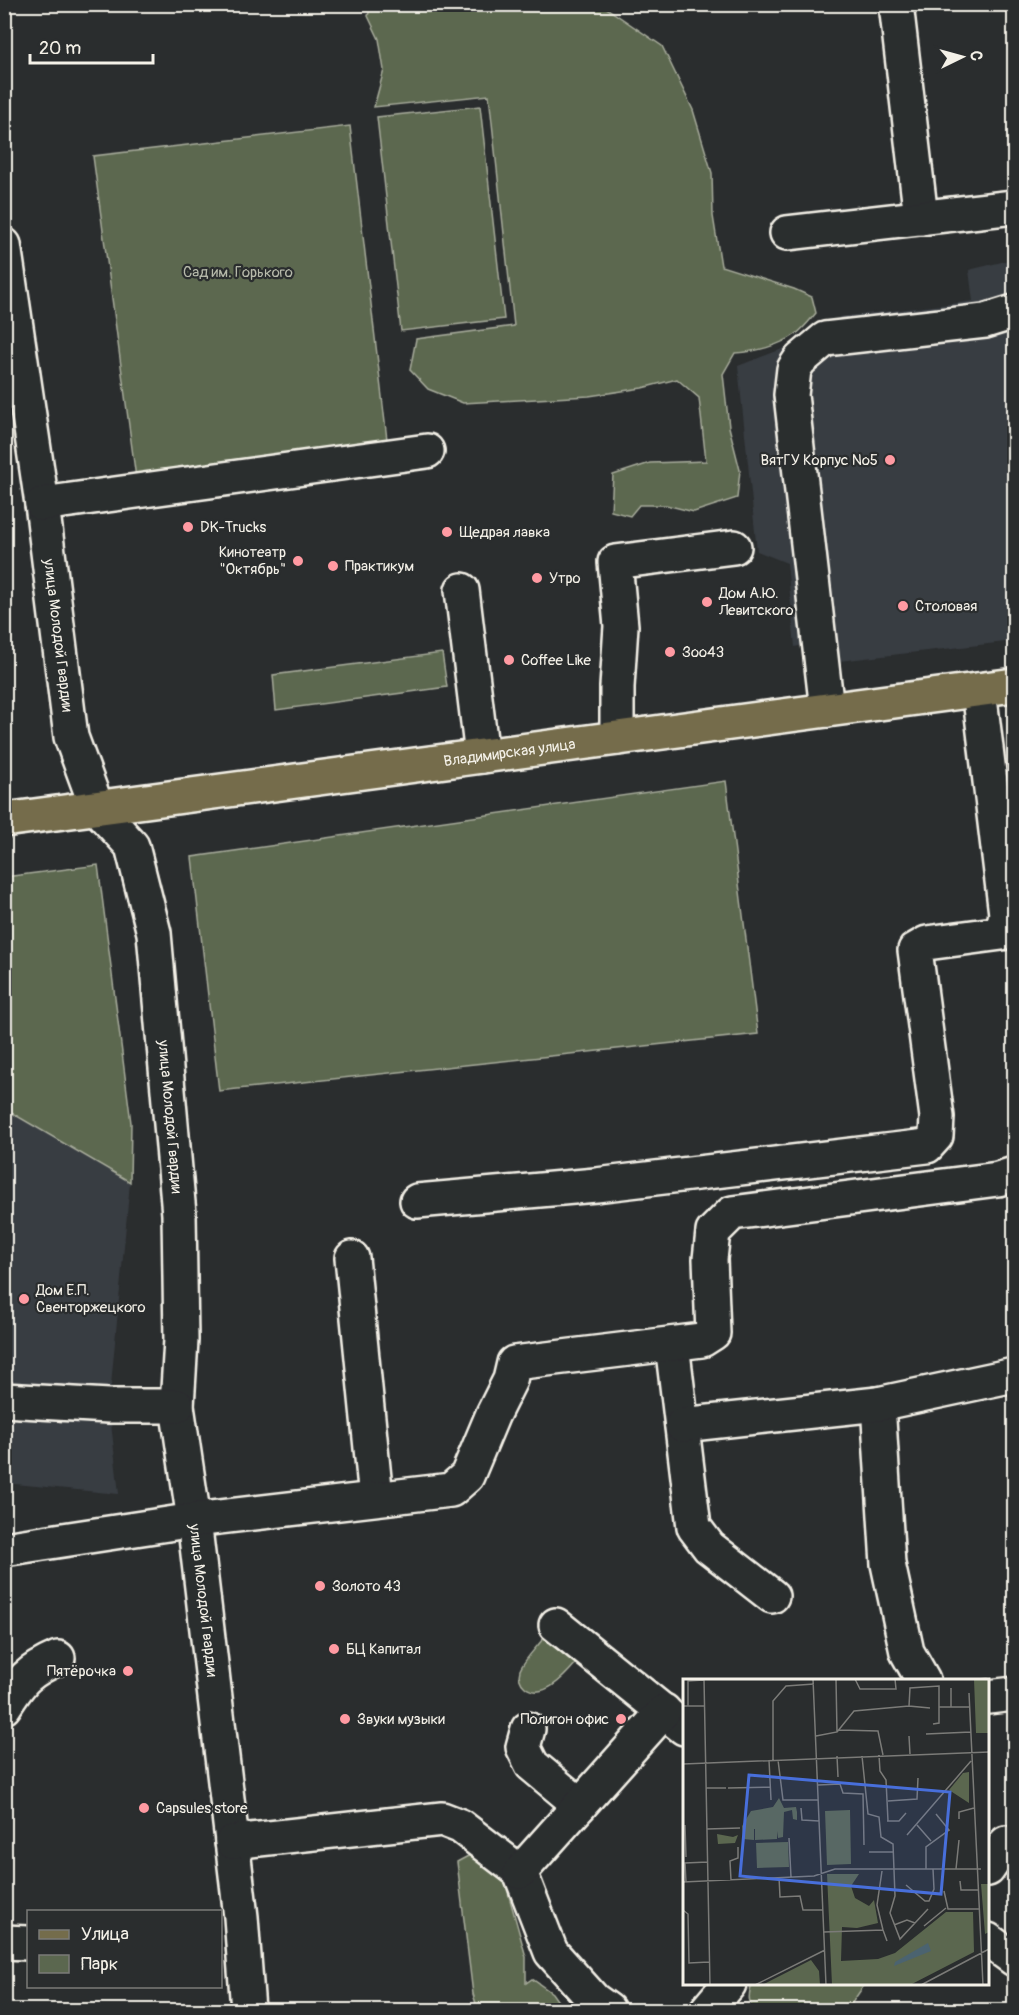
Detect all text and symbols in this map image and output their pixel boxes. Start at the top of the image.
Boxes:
scale bar [30,27,153,65]
north arrow [932,27,992,87]
text: 20 m [39,37,81,60]
text: С [966,50,986,62]
park label: Сад им. Горького [183,263,293,282]
place label: ВятГУ Корпус №5 [761,451,878,470]
marker: ВятГУ Корпус №5 [883,453,897,467]
place label: DK-Trucks [200,518,266,537]
marker: DK-Trucks [181,520,195,534]
place label: Щедрая лавка [459,523,550,542]
marker: Щедрая лавка [440,525,454,539]
place label: Кинотеатр "Октябрь" [219,543,286,579]
marker: Кинотеатр "Октябрь" [291,554,305,568]
street label: улица Молодой Гвардии [39,557,77,713]
place label: Практикум [345,557,414,576]
marker: Практикум [326,559,340,573]
place label: Утро [549,569,581,588]
marker: Утро [530,571,544,585]
place label: Дом А.Ю. Левитского [718,584,794,620]
marker: Дом А.Ю. Левитского [700,595,714,609]
place label: Столовая [915,597,977,616]
marker: Столовая [896,599,910,613]
place label: Зоо43 [682,643,724,662]
marker: Зоо43 [663,645,677,659]
place label: Coffee Like [521,651,592,670]
marker: Coffee Like [502,653,516,667]
street label: Владимирская улица [442,734,577,771]
street label: улица Молодой Гвардии [154,1038,187,1195]
place label: Дом Е.П. Свенторжецкого [35,1281,146,1317]
marker: Дом Е.П. Свенторжецкого [17,1292,31,1306]
street label: улица Молодой Гвардии [185,1522,222,1678]
place label: Золото 43 [332,1577,401,1596]
marker: Золото 43 [313,1579,327,1593]
place label: БЦ Капитал [346,1640,421,1659]
marker: БЦ Капитал [327,1642,341,1656]
place label: Пятёрочка [47,1662,116,1681]
marker: Пятёрочка [121,1664,135,1678]
inset map [683,1679,989,1985]
place label: Звуки музыки [357,1710,445,1729]
place label: Полигон офис [521,1710,609,1729]
marker: Звуки музыки [338,1712,352,1726]
marker: Полигон офис [614,1712,628,1726]
place label: Capsules store [156,1799,248,1818]
marker: Capsules store [137,1801,151,1815]
legend [27,1910,222,1988]
text: Улица [81,1923,129,1946]
text: Парк [81,1953,118,1976]

